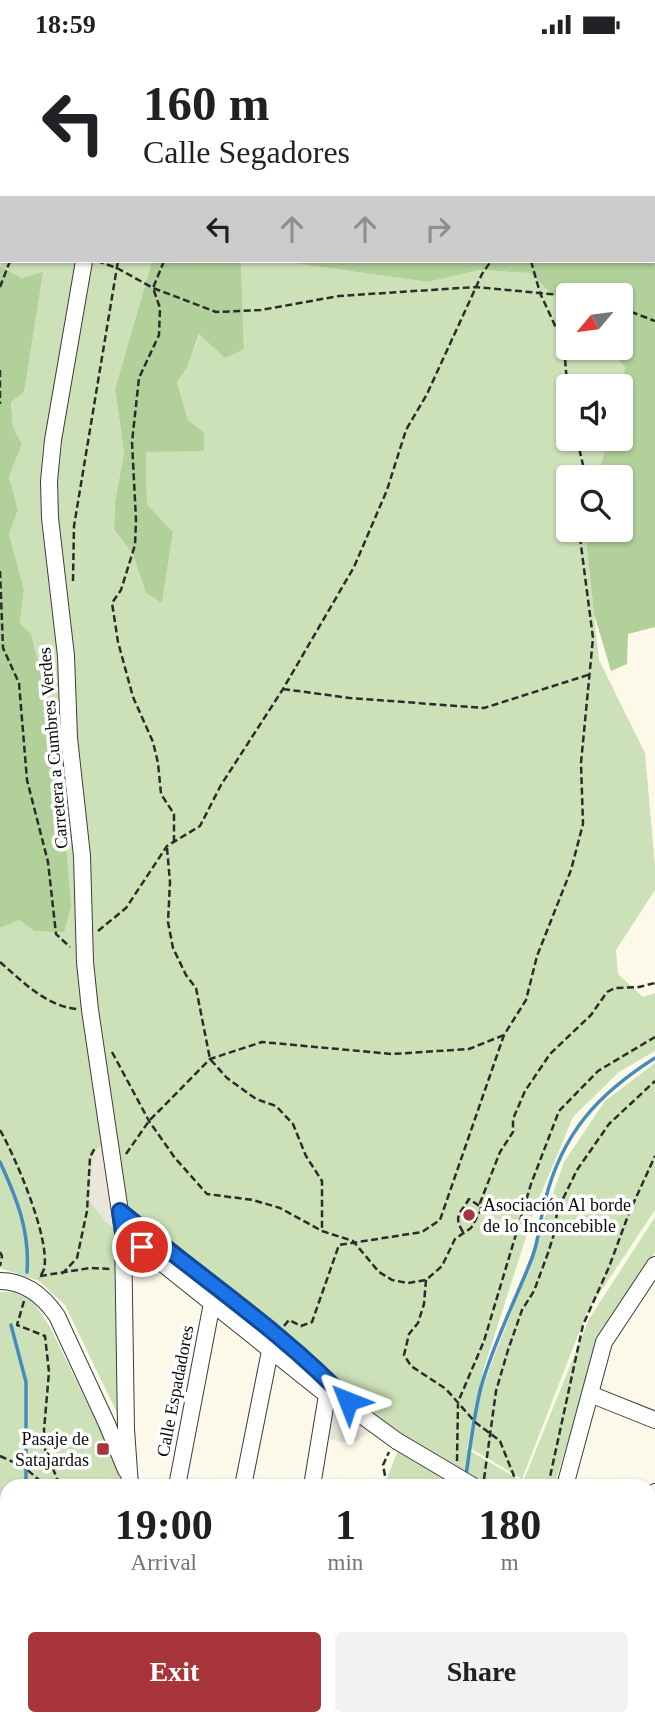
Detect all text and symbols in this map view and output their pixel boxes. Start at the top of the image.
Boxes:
text: 18:59 [35,10,96,39]
text: 160 m [143,76,270,131]
icon: left [28,77,119,168]
text: Calle Segadores [143,134,350,170]
icon: left [200,210,238,248]
icon: ahead [273,210,311,248]
icon: ahead [346,210,384,248]
icon: right [419,210,457,248]
north arrow [556,283,634,361]
map controls [556,283,633,542]
button: sound [556,374,633,451]
button: search [556,465,633,542]
street label: Carretera a Cumbres Verdes [34,646,72,850]
place label: Asociación Al borde de lo Inconcebible [483,1195,631,1236]
marker: Asociación Al borde de lo Inconcebible [461,1207,477,1223]
pin [112,1217,172,1277]
icon: arrive [123,1228,161,1266]
street label: Calle Espadadores [152,1324,198,1458]
position arrow [311,1364,385,1438]
place label: Pasaje de Satajardas [15,1429,89,1470]
marker: Pasaje de Satajardas [95,1441,111,1457]
text: 19:00 [115,1502,213,1548]
text: 1 [335,1502,356,1548]
text: 180 [478,1502,541,1548]
text: Arrival [131,1550,197,1575]
text: min [328,1550,363,1575]
text: m [501,1550,519,1575]
button: Exit [28,1632,321,1712]
button: Share [335,1632,628,1712]

